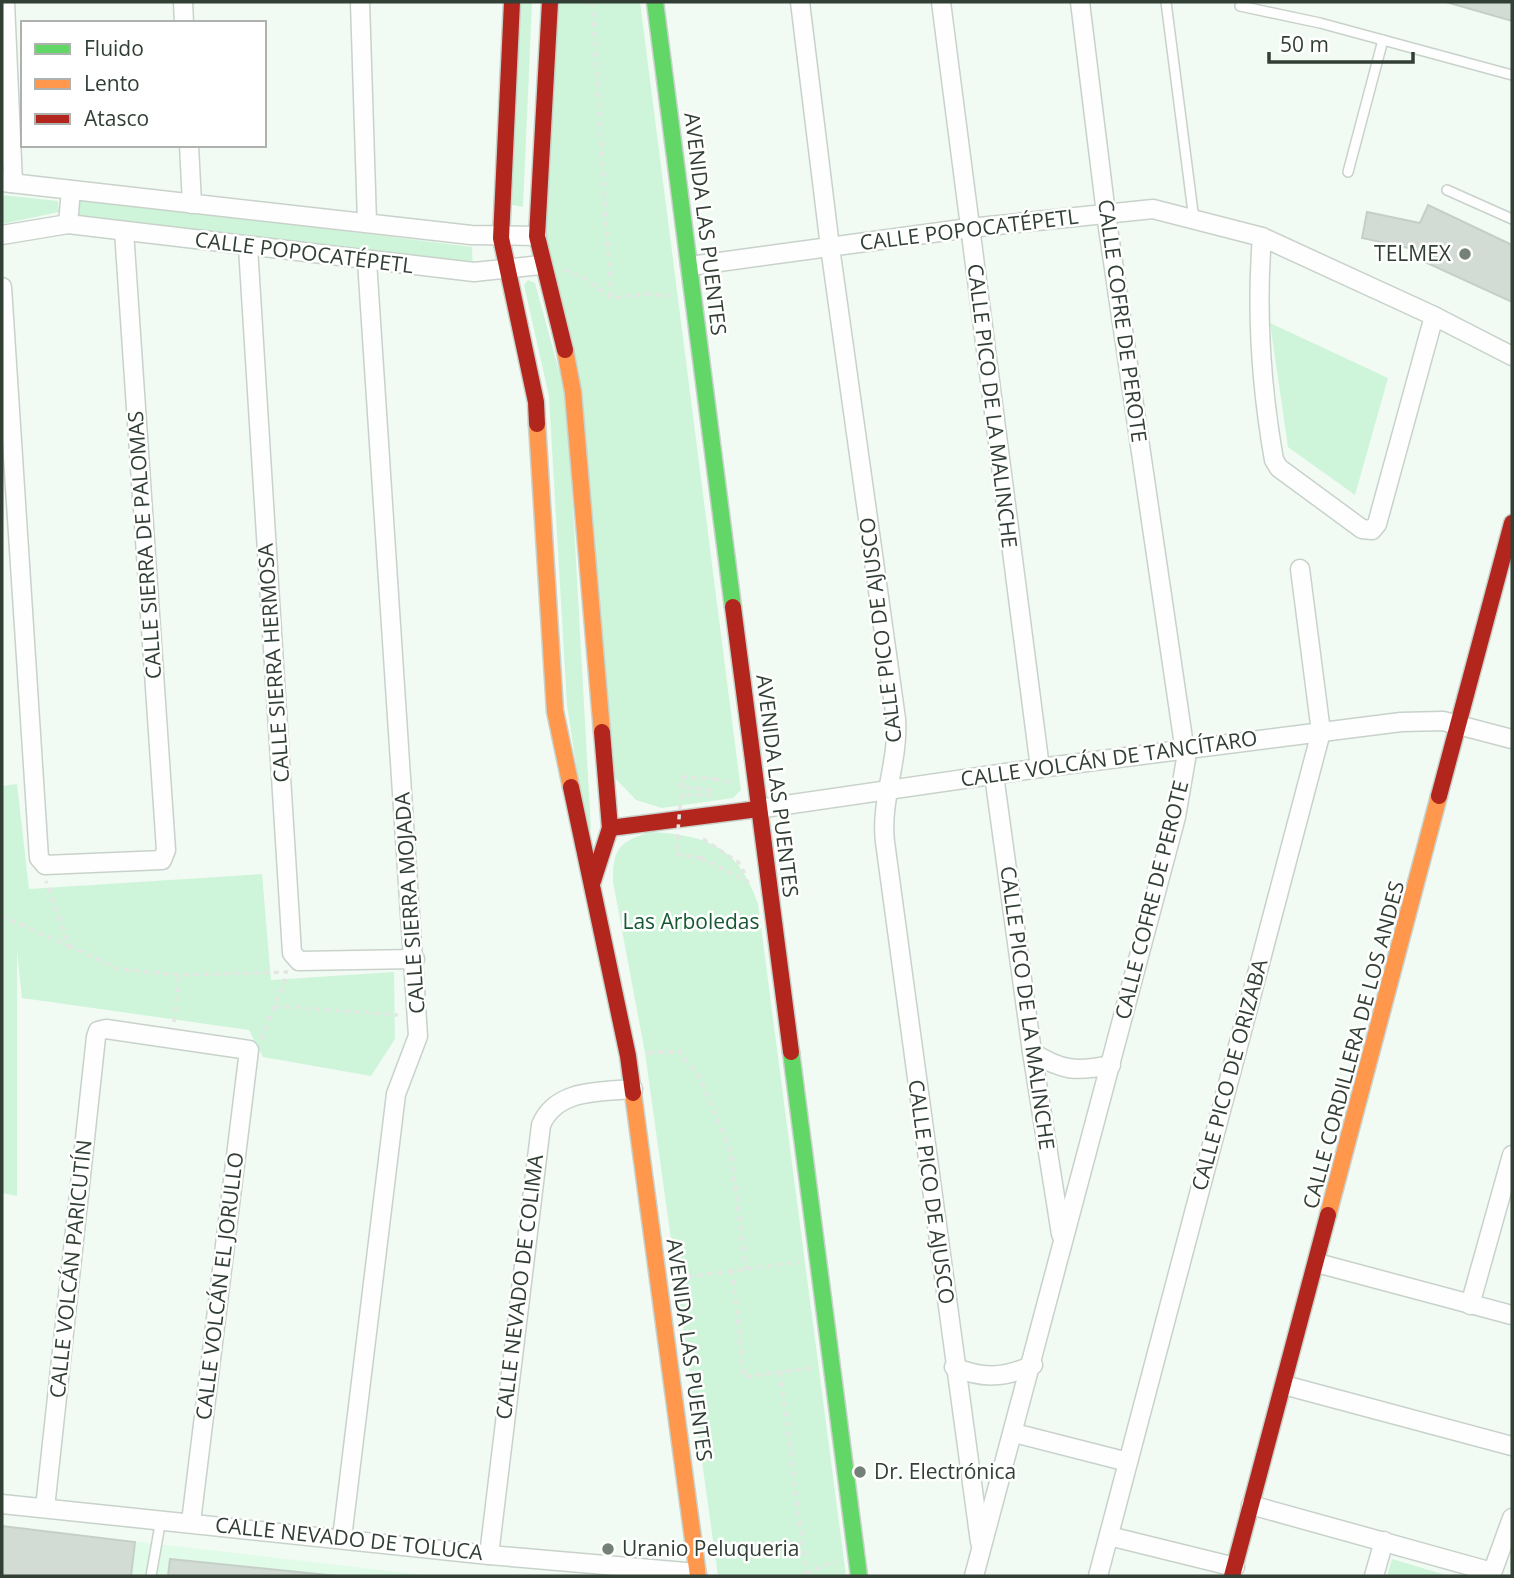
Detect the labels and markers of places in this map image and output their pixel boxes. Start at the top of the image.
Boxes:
place label: TELMEX [1374,239,1452,267]
marker: TELMEX [1457,246,1473,262]
place label: Dr. Electrónica [874,1457,1016,1485]
marker: Dr. Electrónica [852,1464,868,1480]
place label: Uranio Peluqueria [622,1534,800,1562]
marker: Uranio Peluqueria [600,1541,616,1557]

